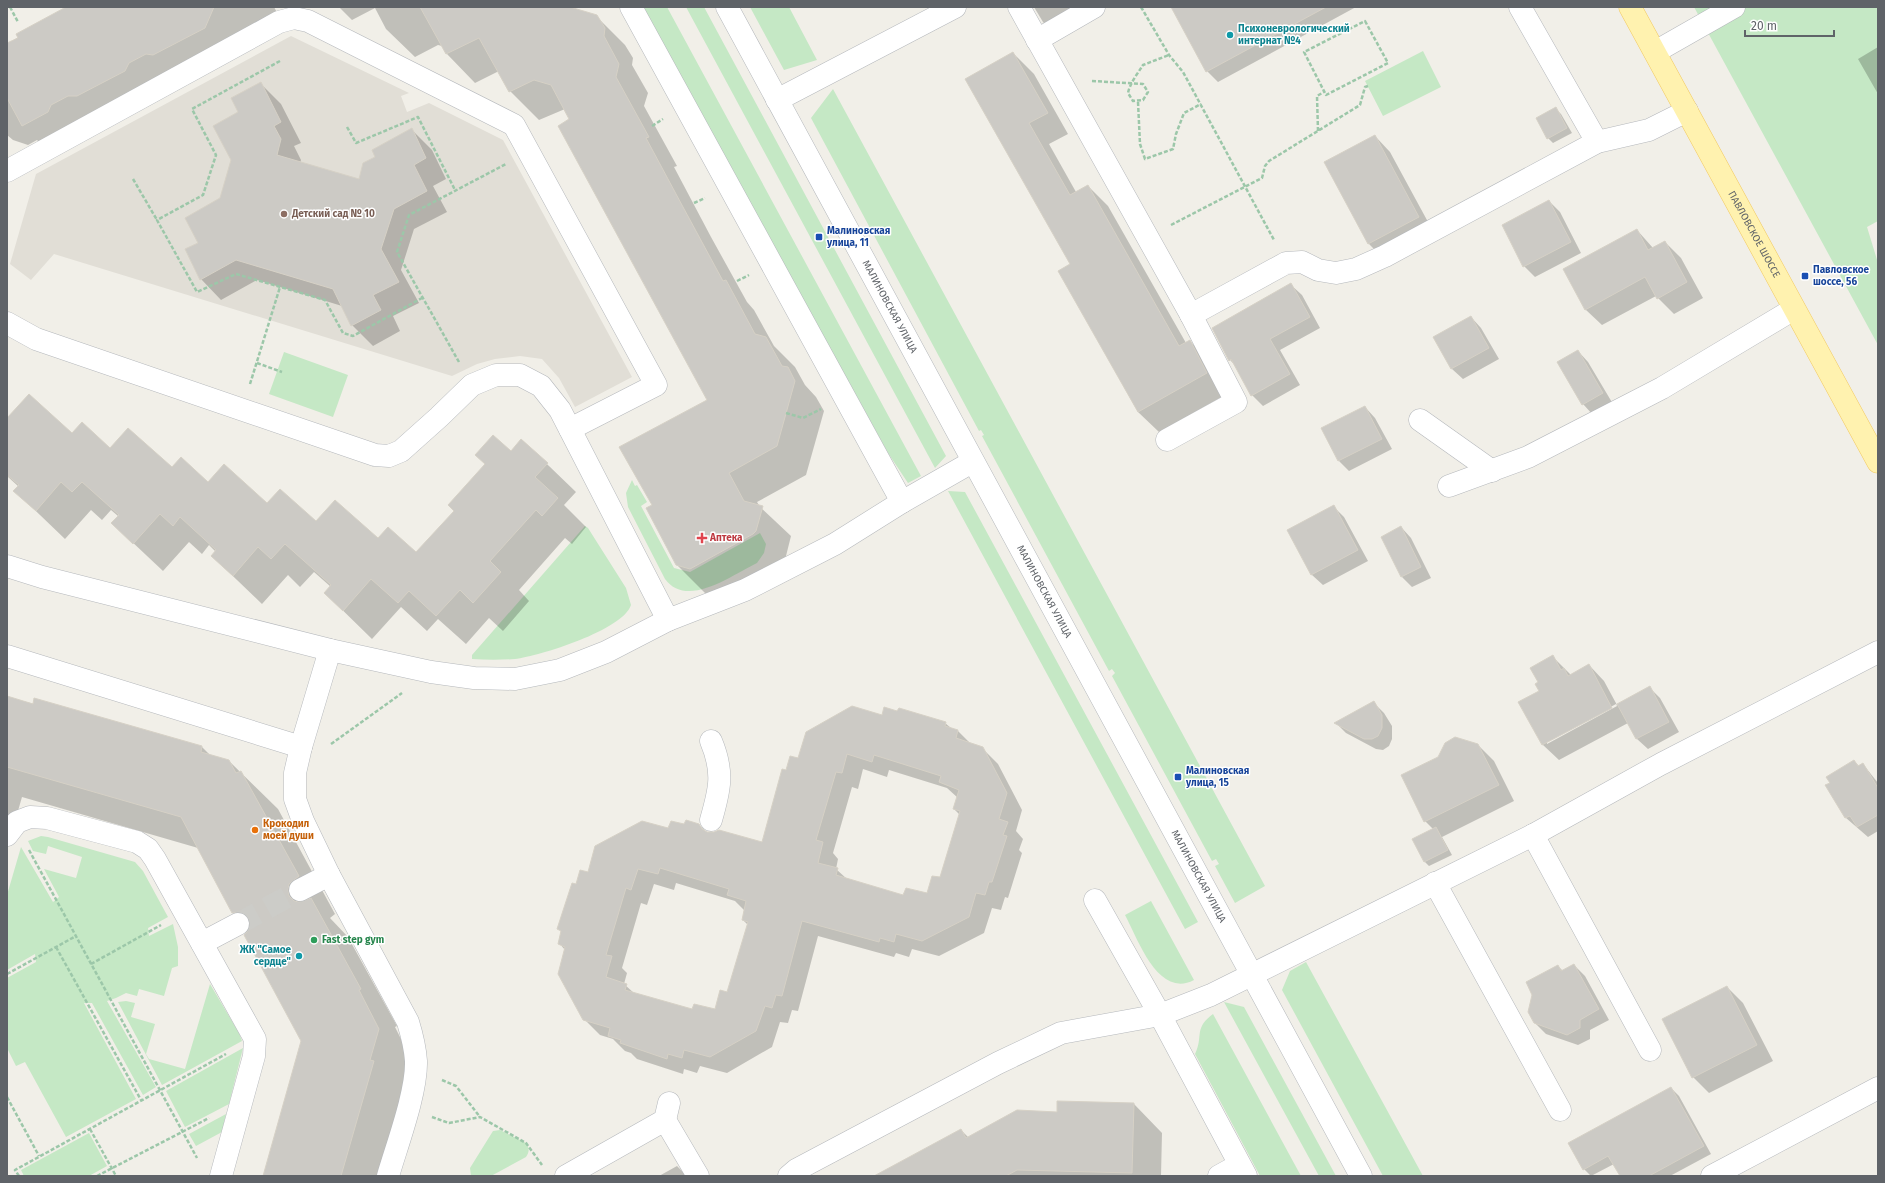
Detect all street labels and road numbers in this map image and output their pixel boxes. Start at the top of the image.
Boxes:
street label: ПАВЛОВСКОЕ ШОССЕ [1725,189,1782,280]
street label: МАЛИНОВСКАЯ УЛИЦА [860,258,920,355]
street label: МАЛИНОВСКАЯ УЛИЦА [1014,543,1074,640]
street label: МАЛИНОВСКАЯ УЛИЦА [1168,828,1229,925]

